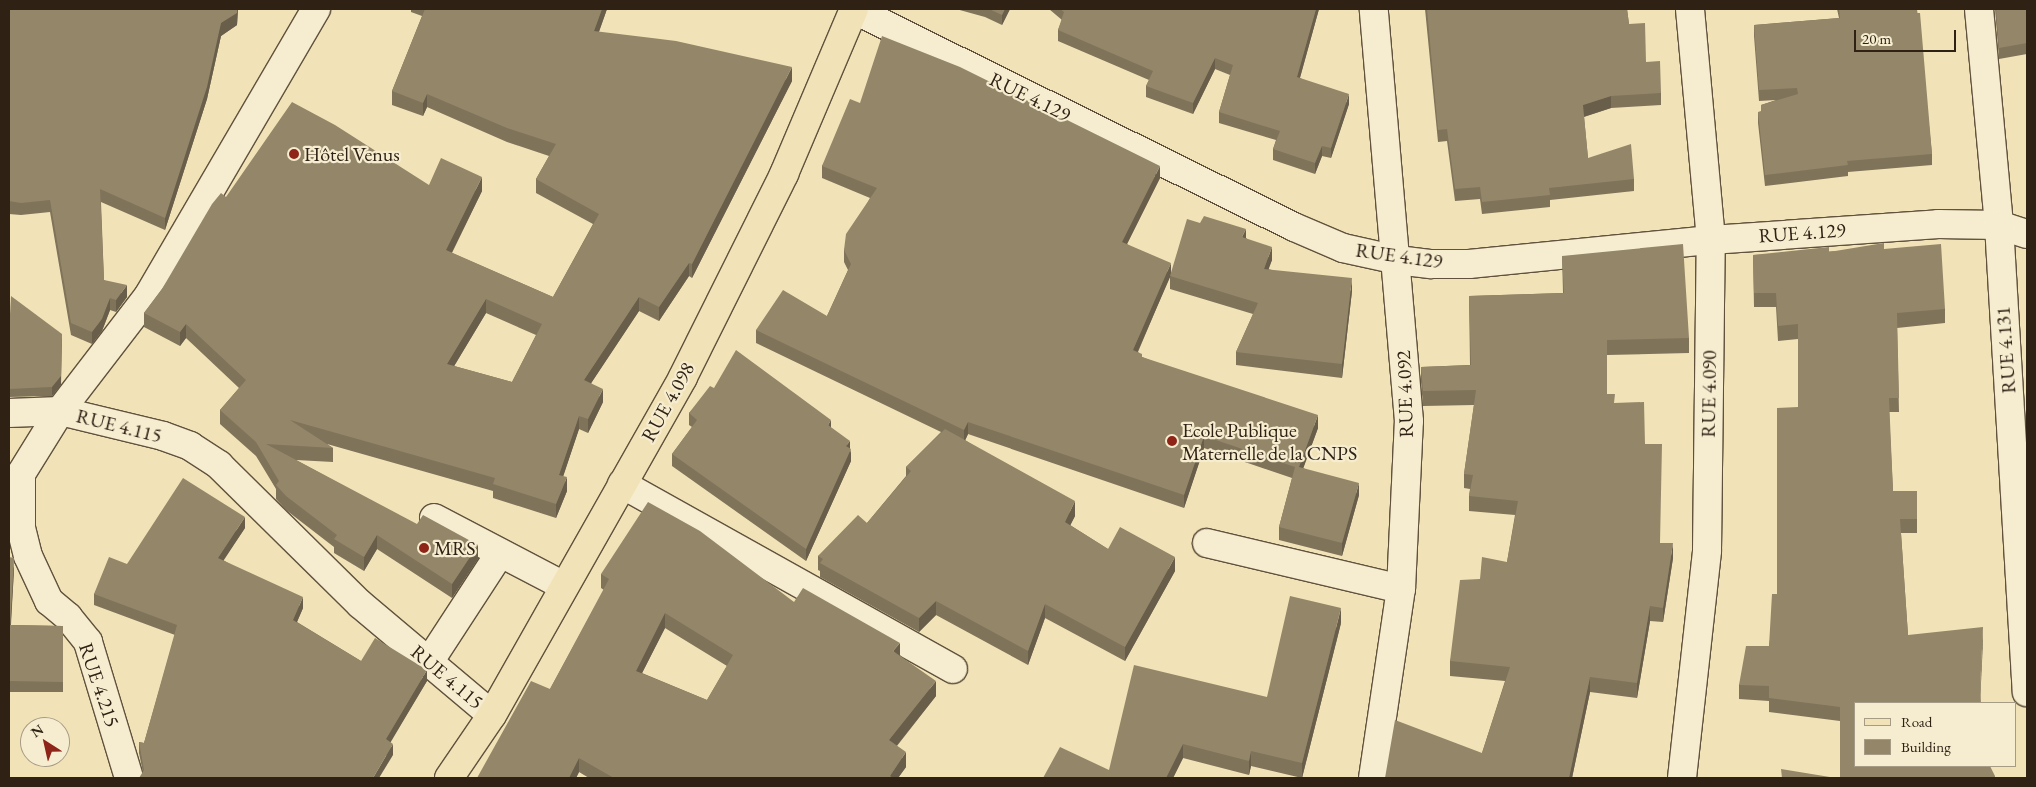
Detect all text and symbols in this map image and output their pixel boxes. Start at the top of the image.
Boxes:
scale bar [1856,20,1958,52]
text: 20 m [1862,29,1891,48]
street label: RUE 4.129 [986,67,1074,127]
place label: Hôtel Venus [304,142,400,166]
marker: Hôtel Venus [288,148,300,160]
street label: RUE 4.129 [1758,218,1846,248]
street label: RUE 4.129 [1354,238,1444,274]
street label: RUE 4.131 [1991,306,2021,394]
street label: RUE 4.092 [1391,350,1419,438]
street label: RUE 4.090 [1696,350,1722,438]
street label: RUE 4.098 [636,358,700,446]
street label: RUE 4.115 [74,404,164,448]
place label: Ecole Publique Maternelle de la CNPS [1182,418,1357,465]
marker: Ecole Publique Maternelle de la CNPS [1166,435,1178,447]
place label: MRS [434,536,476,560]
marker: MRS [418,542,430,554]
street label: RUE 4.215 [73,640,125,730]
street label: RUE 4.115 [406,640,488,714]
legend [1854,702,2016,767]
text: Road [1901,712,1932,731]
north arrow [20,717,70,767]
text: N [27,720,47,741]
text: Building [1901,737,1951,756]

